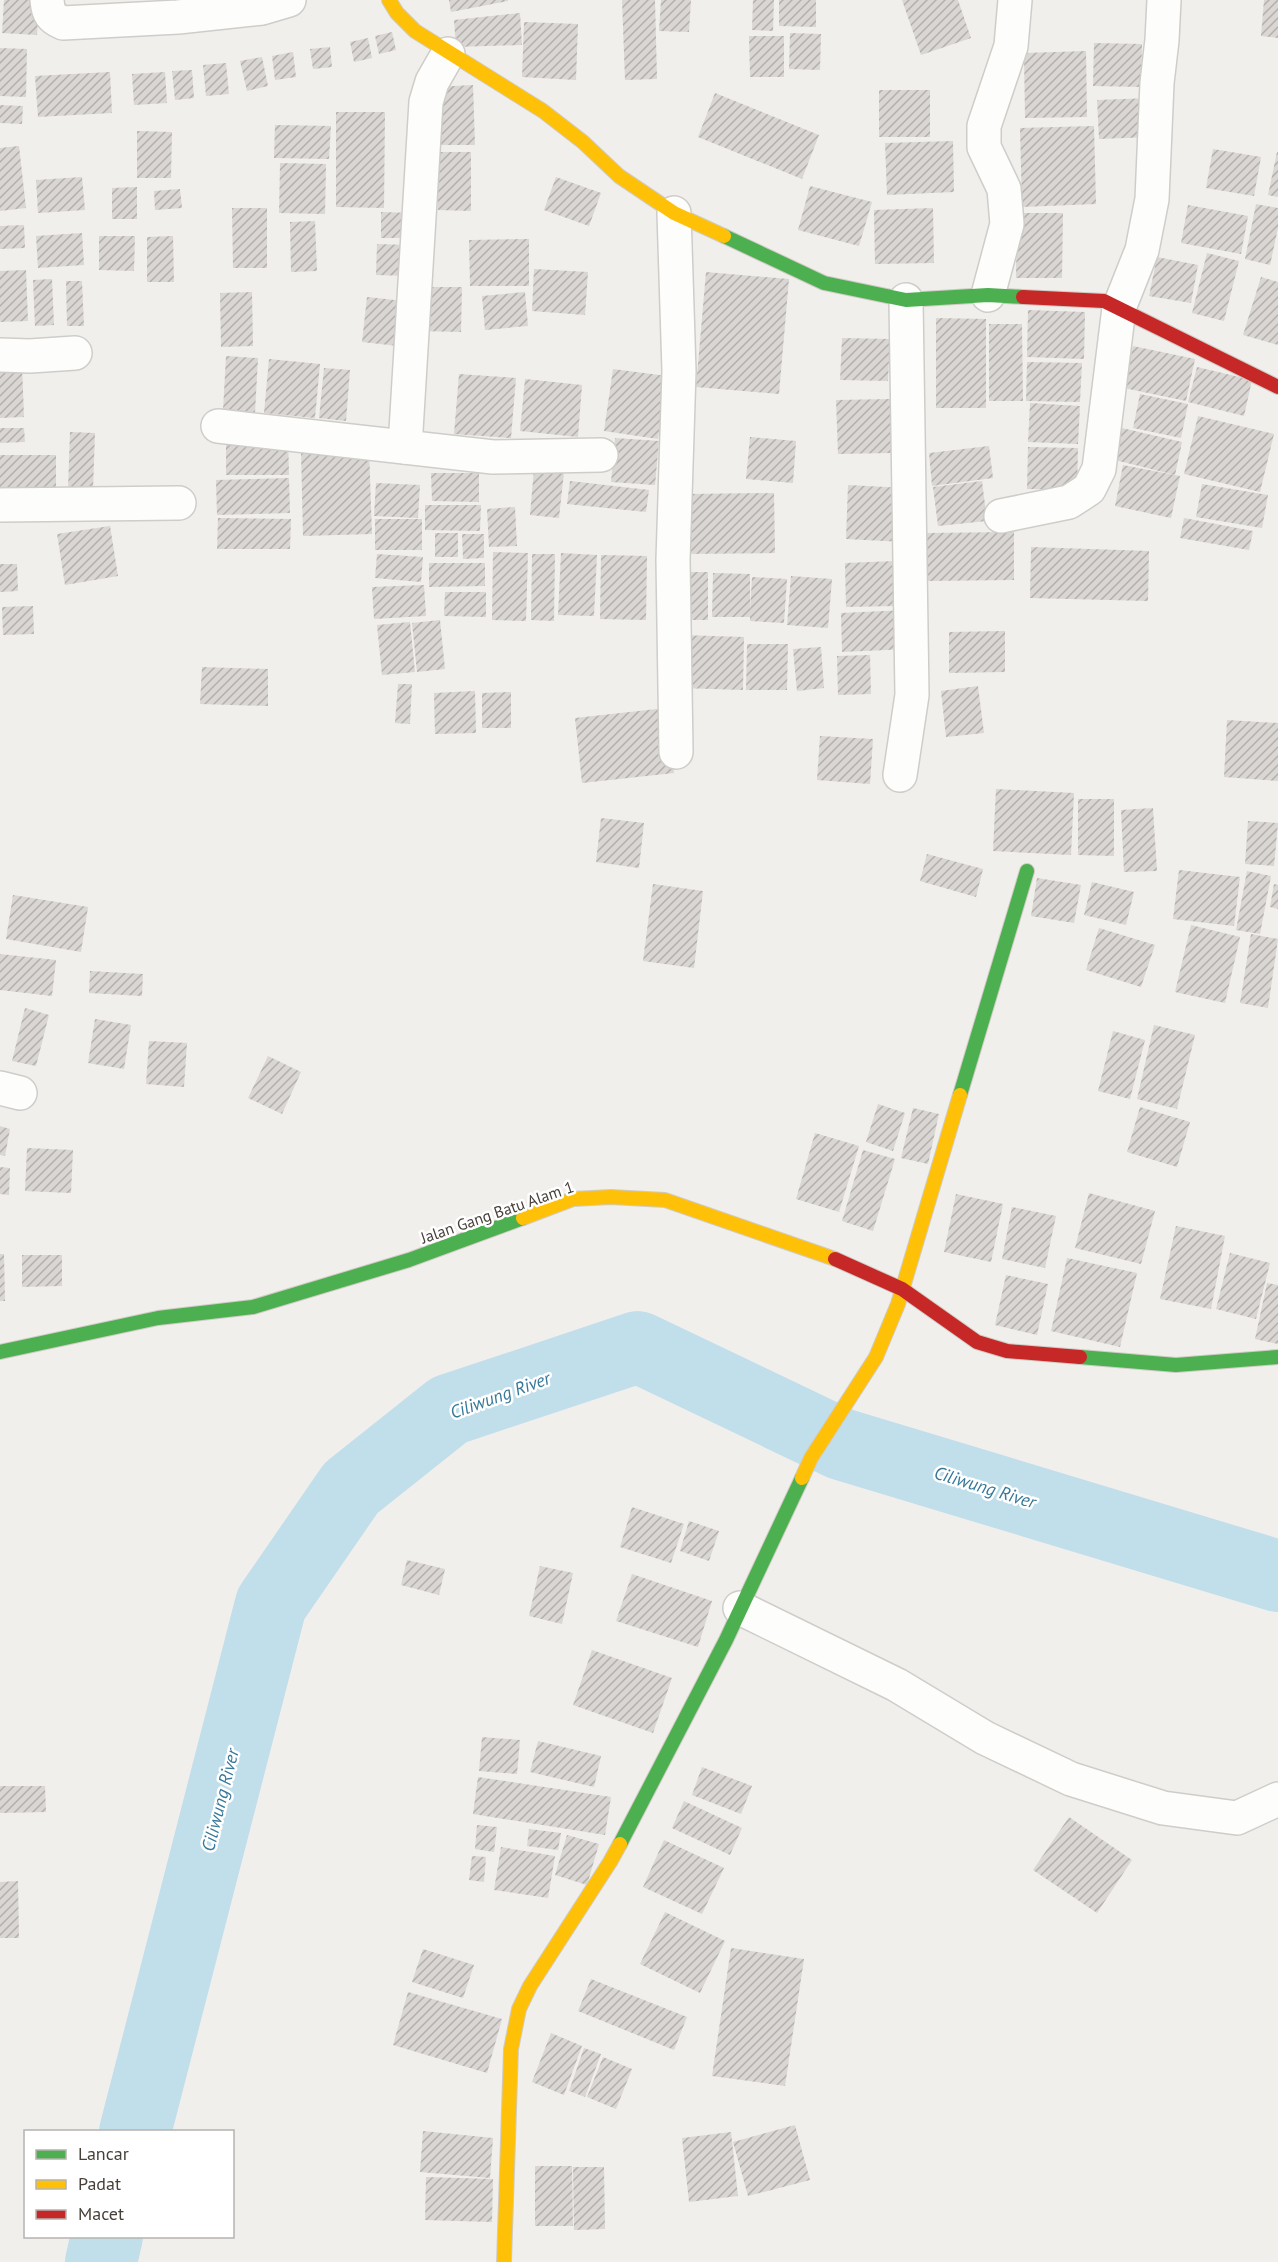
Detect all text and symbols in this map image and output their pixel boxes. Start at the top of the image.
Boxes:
street label: Jalan Gang Batu Alam 1 [417,1176,576,1248]
water label: Ciliwung River [447,1366,554,1424]
water label: Ciliwung River [931,1461,1040,1514]
water label: Ciliwung River [196,1745,244,1854]
legend [24,2130,234,2238]
text: Lancar [78,2142,129,2165]
text: Padat [78,2172,121,2195]
text: Macet [78,2202,124,2225]

